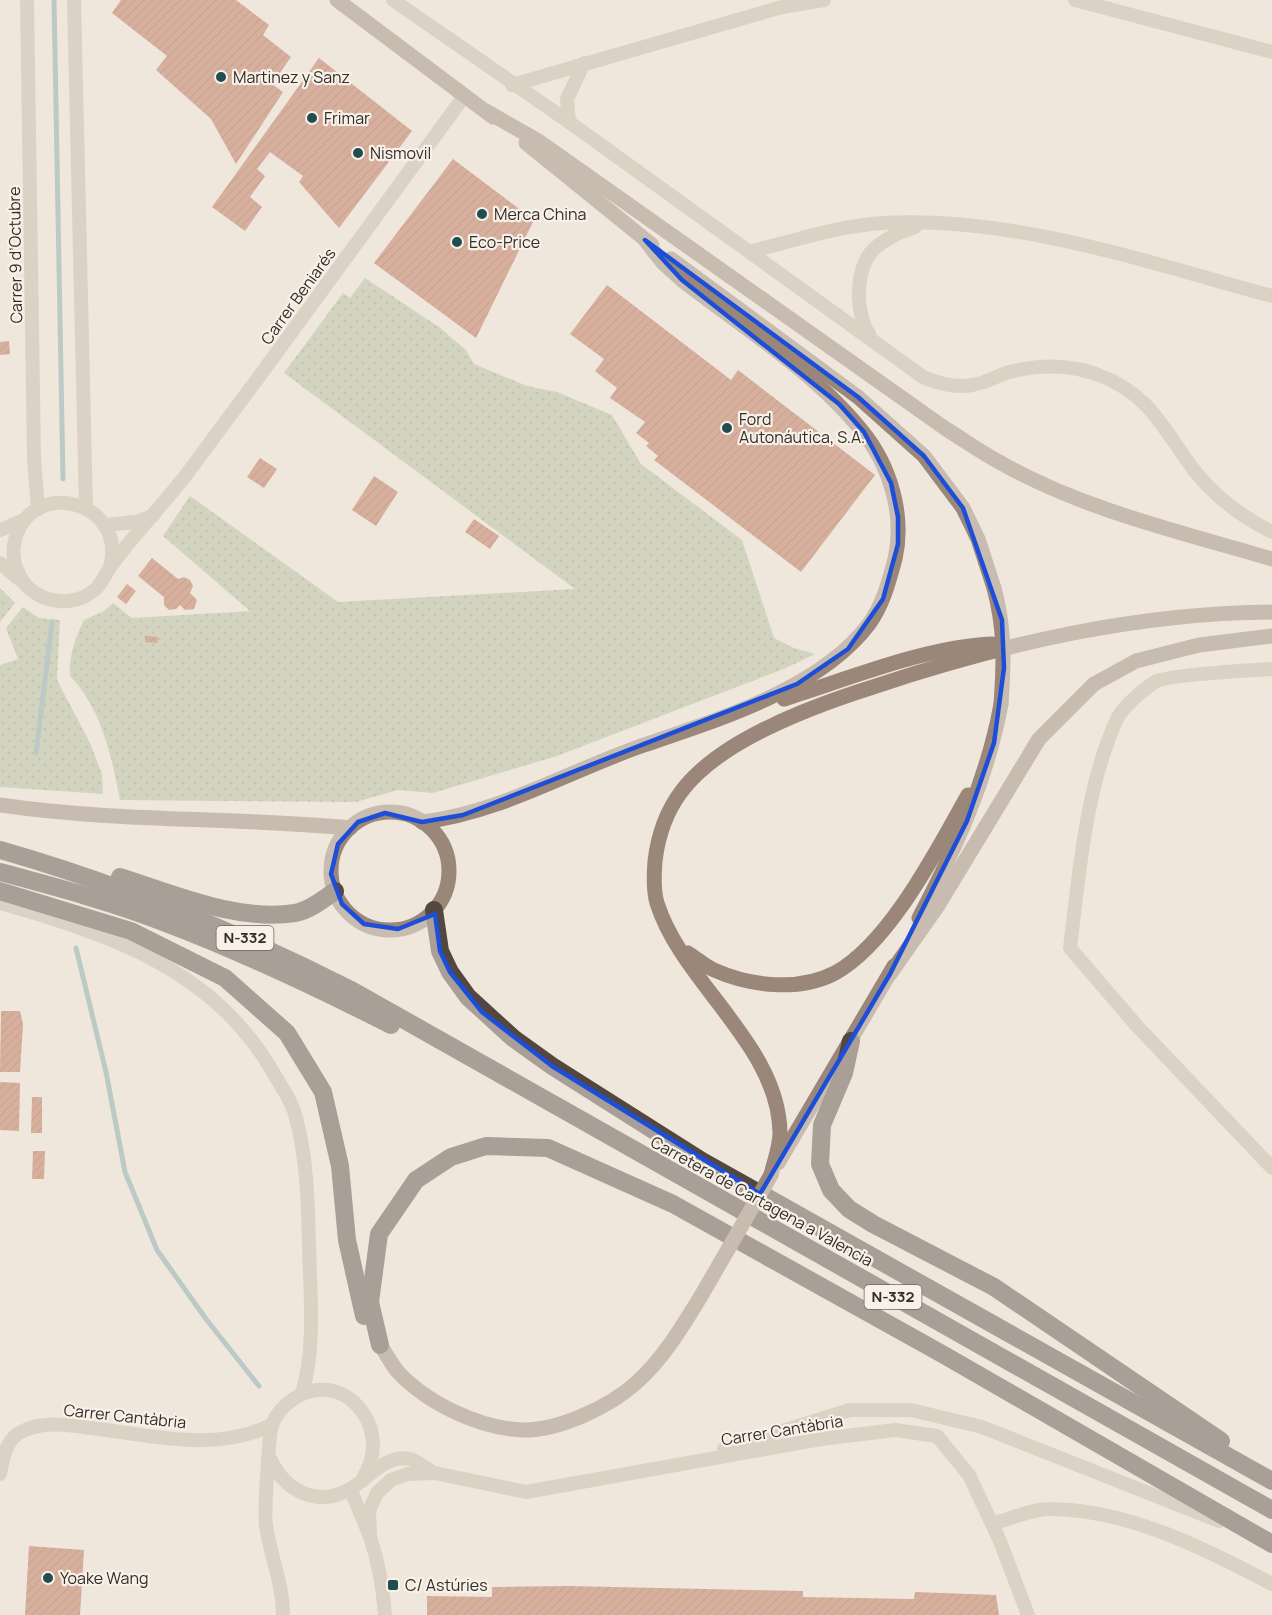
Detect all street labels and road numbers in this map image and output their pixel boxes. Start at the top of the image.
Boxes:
street label: Carrer 9 d’Octubre [3,186,27,324]
street label: Carrer Beniarés [255,243,341,349]
road number: N-332 [216,926,274,950]
street label: Carretera de Cartagena a Valencia [647,1131,877,1271]
road number: N-332 [864,1285,922,1309]
street label: Carrer Cantàbria [63,1399,187,1433]
street label: Carrer Cantàbria [720,1410,844,1450]

